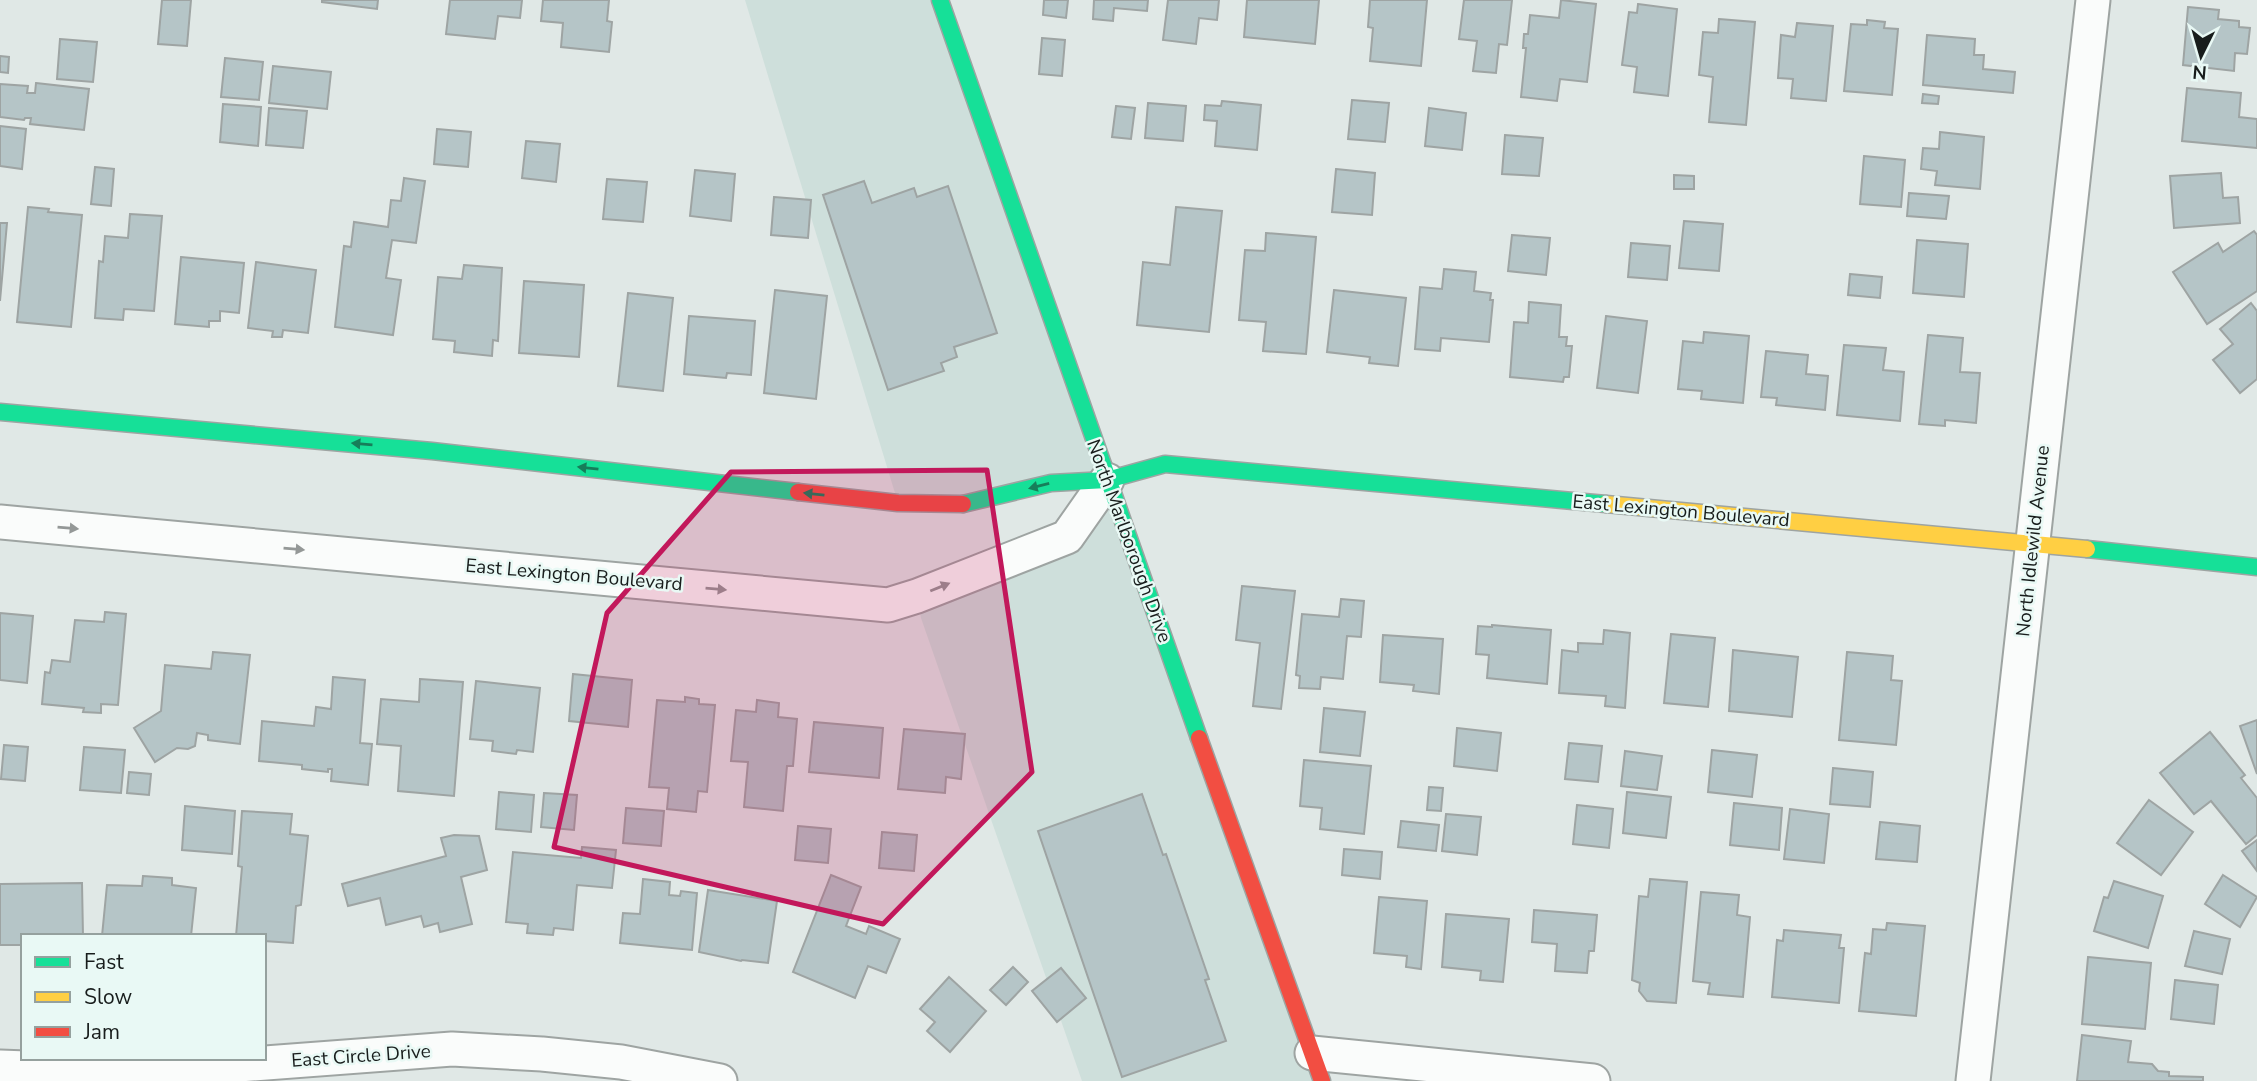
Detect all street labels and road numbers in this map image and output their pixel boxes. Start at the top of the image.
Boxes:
street label: North Marlborough Drive [1080,436,1178,646]
street label: North Idlewild Avenue [2010,444,2056,638]
street label: East Lexington Boulevard [1571,489,1791,533]
street label: East Lexington Boulevard [464,553,684,597]
street label: East Circle Drive [290,1038,432,1074]

